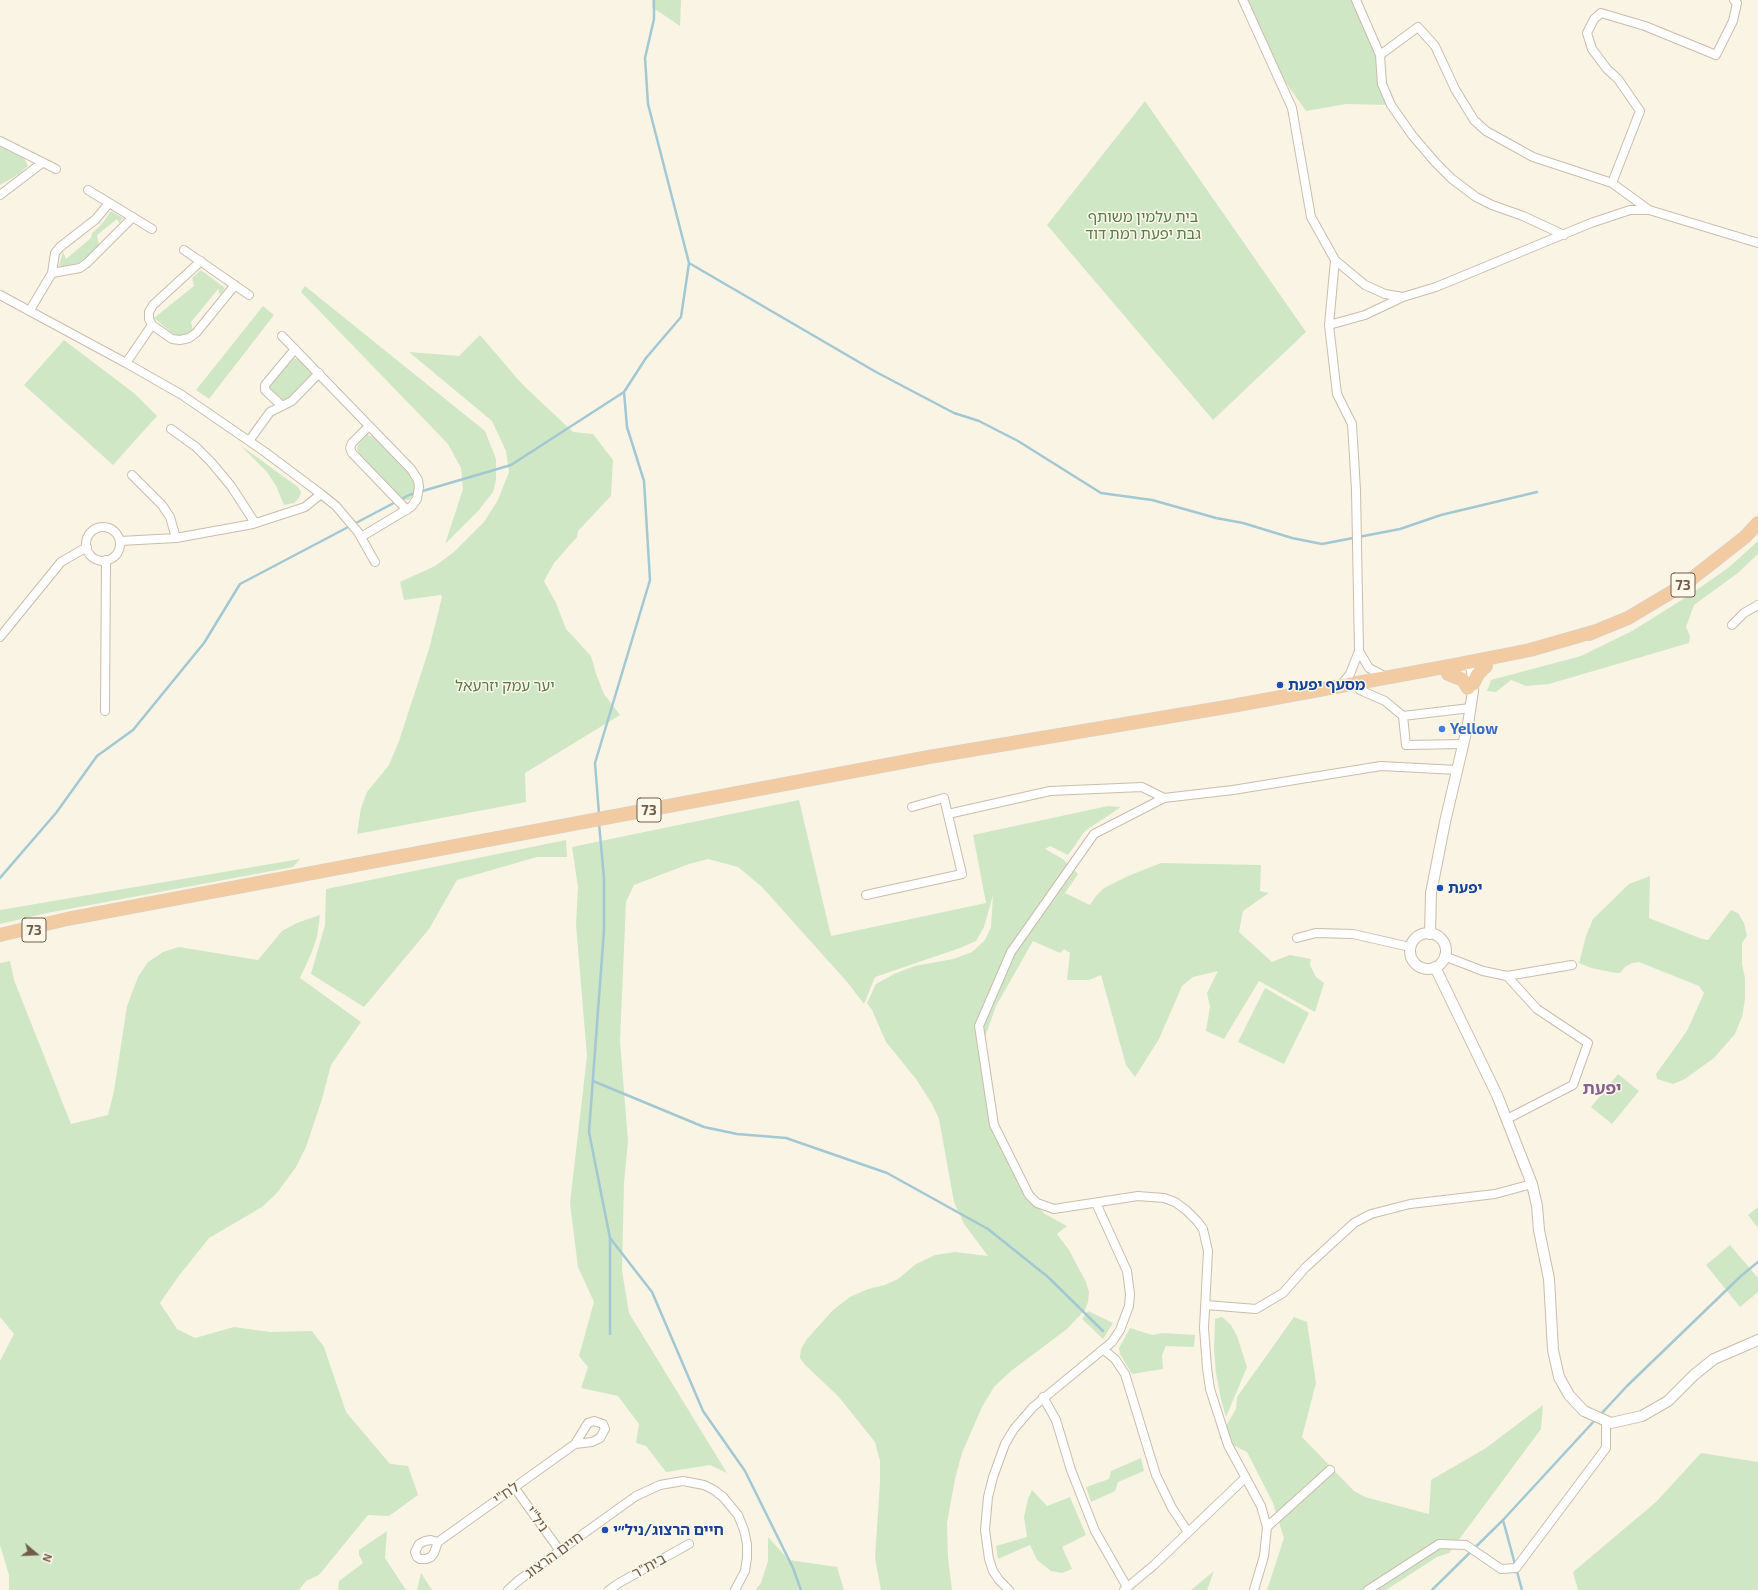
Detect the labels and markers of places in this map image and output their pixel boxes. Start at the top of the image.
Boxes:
place label: מסעף יפעת [1288,676,1365,694]
marker: מסעף יפעת [1275,680,1285,690]
place label: Yellow [1450,720,1498,738]
marker: Yellow [1437,724,1447,734]
place label: יפעת [1448,879,1482,897]
marker: יפעת [1435,883,1445,893]
place label: חיים הרצוג/ניל״י [613,1521,724,1539]
marker: חיים הרצוג/ניל״י [600,1525,610,1535]

